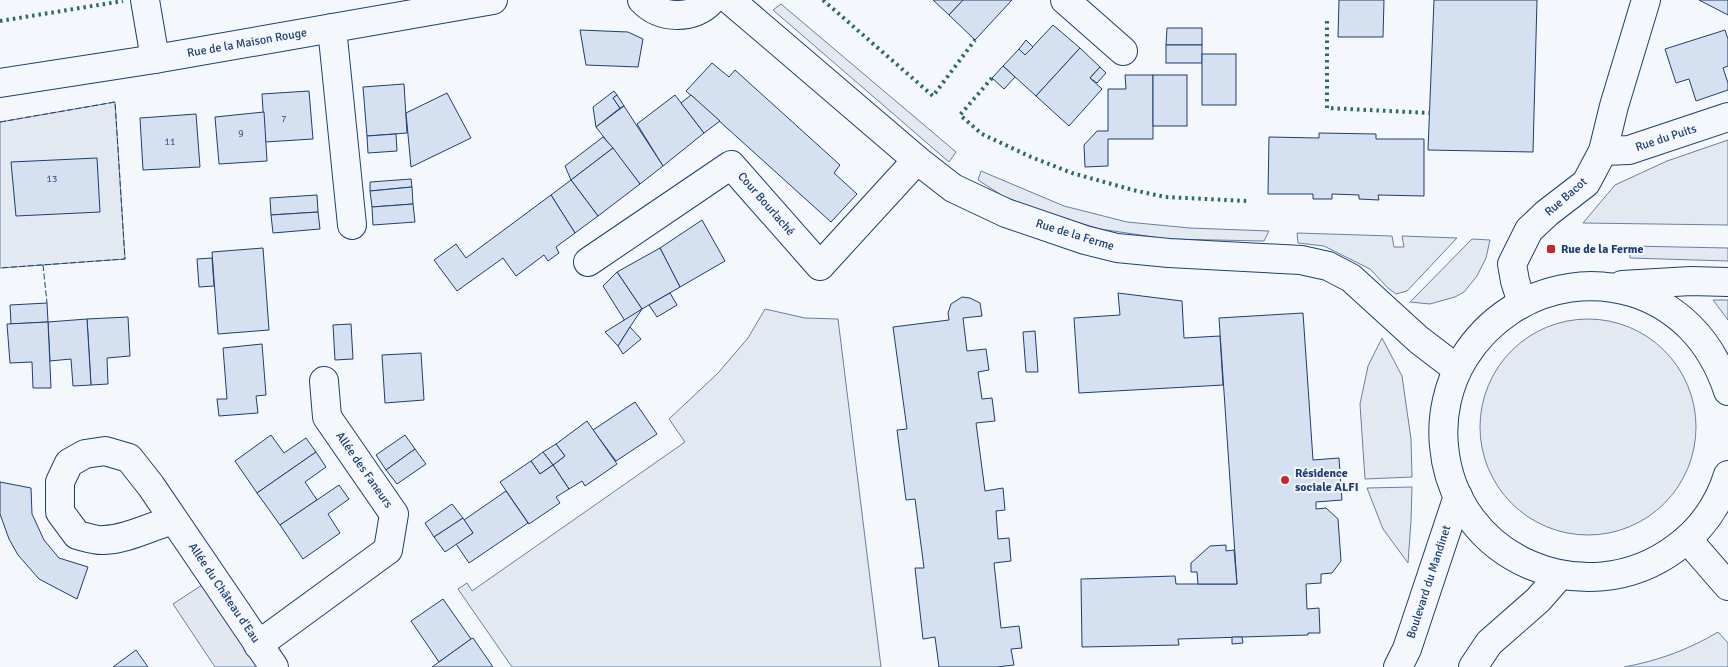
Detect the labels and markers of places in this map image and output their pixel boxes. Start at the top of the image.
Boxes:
place label: Rue de la Ferme [1561,242,1643,257]
marker: Rue de la Ferme [1545,243,1557,255]
place label: Résidence sociale ALFI [1295,466,1359,495]
marker: Résidence sociale ALFI [1279,474,1291,486]

